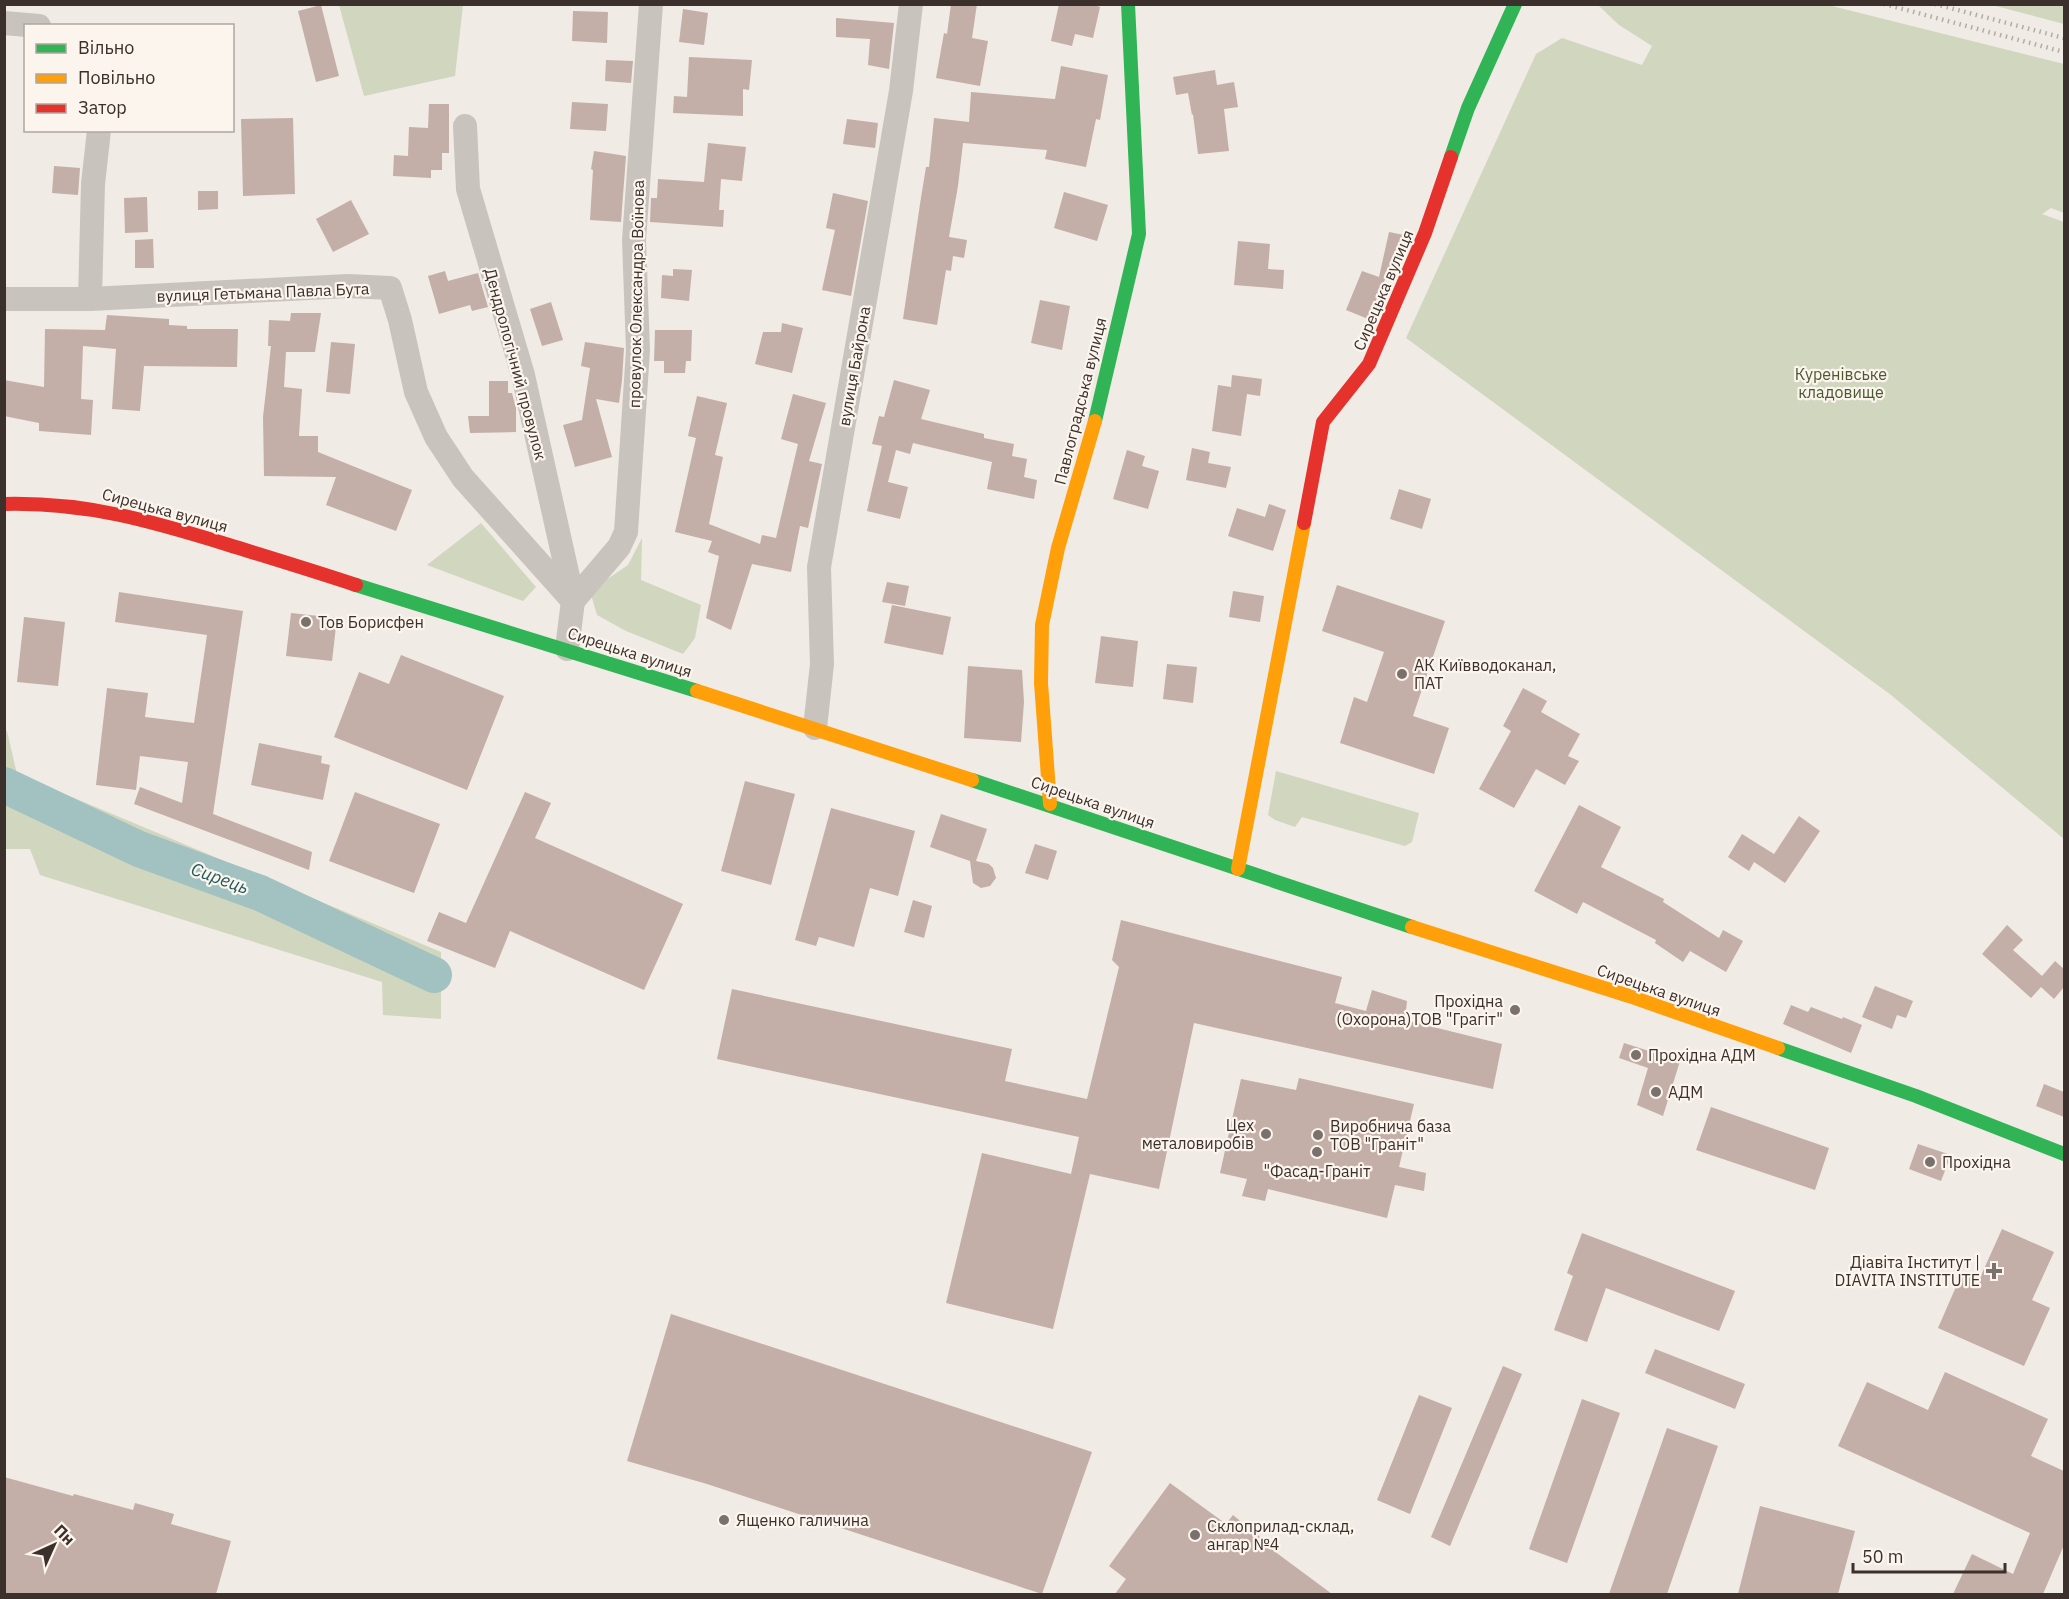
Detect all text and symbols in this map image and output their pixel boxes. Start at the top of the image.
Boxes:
legend [24,24,234,132]
text: Вільно [78,36,134,59]
text: Повільно [78,66,155,89]
text: Затор [78,96,127,119]
street label: провулок Олександра Воїнова [624,179,648,408]
street label: Сирецька вулиця [1349,227,1417,353]
street label: Дендрологічний провулок [481,266,551,462]
street label: вулиця Гетьмана Павла Бута [156,278,370,306]
street label: вулиця Байрона [834,304,874,427]
street label: Павлоградська вулиця [1050,315,1110,487]
park label: Куренівське кладовище [1795,364,1887,402]
street label: Сирецька вулиця [100,484,230,536]
place label: Тов Борисфен [318,612,424,632]
marker: Тов Борисфен [299,615,313,629]
street label: Сирецька вулиця [565,622,695,682]
place label: АК Київводоканал, ПАТ [1414,655,1556,693]
marker: АК Київводоканал, ПАТ [1395,667,1409,681]
street label: Сирецька вулиця [1029,771,1157,833]
water label: Сирець [188,857,252,899]
street label: Сирецька вулиця [1595,959,1723,1021]
place label: Прохідна (Охорона)ТОВ "Грагіт" [1336,991,1503,1029]
marker: Прохідна (Охорона)ТОВ "Грагіт" [1508,1003,1522,1017]
place label: Прохідна АДМ [1648,1045,1756,1065]
marker: Прохідна АДМ [1629,1048,1643,1062]
place label: АДМ [1668,1082,1703,1102]
marker: АДМ [1649,1085,1663,1099]
place label: Цех металовиробів [1142,1115,1254,1153]
place label: Виробнича база ТОВ "Граніт" [1330,1116,1451,1154]
marker: Цех металовиробів [1259,1127,1273,1141]
marker: Виробнича база ТОВ "Граніт" [1311,1128,1325,1142]
marker: "Фасад-Граніт [1310,1145,1324,1159]
place label: Прохідна [1942,1152,2011,1172]
marker: Прохідна [1923,1155,1937,1169]
place label: "Фасад-Граніт [1264,1161,1371,1181]
place label: Діавіта Інститут | DIAVITA INSTITUTE [1834,1252,1980,1290]
marker: Діавіта Інститут | DIAVITA INSTITUTE [1985,1262,2003,1280]
place label: Ященко галичина [736,1510,869,1530]
marker: Ященко галичина [717,1513,731,1527]
north arrow [24,1515,84,1575]
place label: Склоприлад-склад, ангар №4 [1207,1516,1354,1554]
text: Пн [50,1520,79,1549]
marker: Склоприлад-склад, ангар №4 [1188,1528,1202,1542]
scale bar [1853,1536,2004,1574]
text: 50 m [1862,1545,1904,1568]

